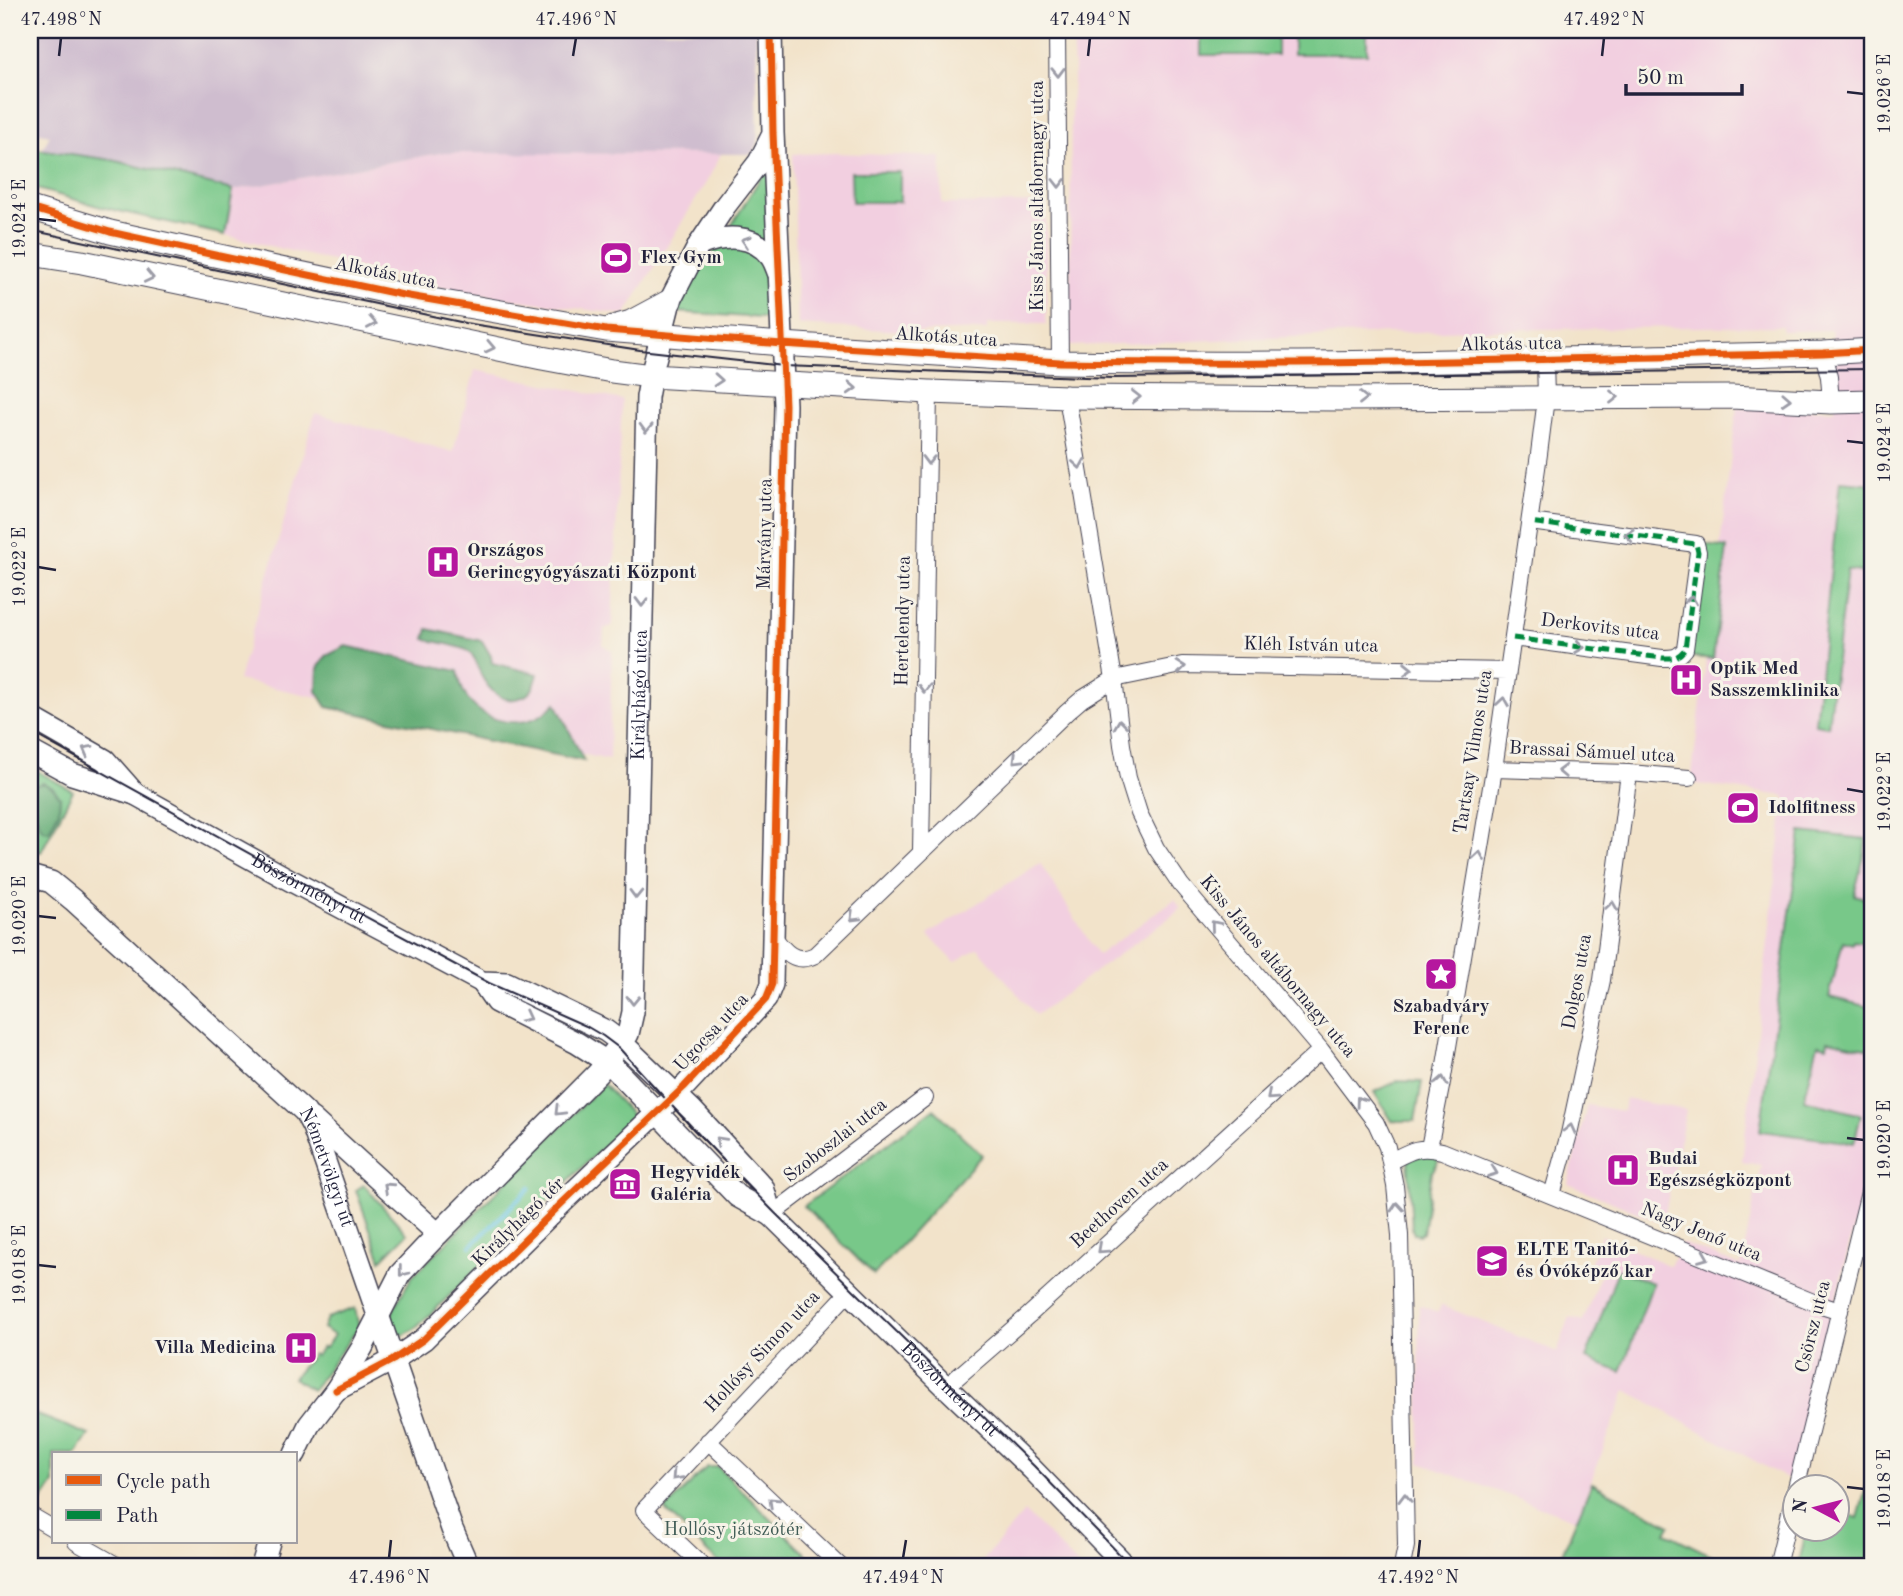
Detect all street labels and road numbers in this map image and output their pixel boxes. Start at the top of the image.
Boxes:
street label: Kiss János altábornagy utca [1029,80,1048,312]
street label: Alkotás utca [333,255,438,293]
street label: Alkotás utca [894,325,999,351]
street label: Alkotás utca [1459,335,1563,355]
street label: Márvány utca [756,477,776,590]
street label: Hertelendy utca [893,555,915,687]
street label: Derkovits utca [1539,611,1661,645]
street label: Királyhágó utca [629,629,651,761]
street label: Kléh István utca [1243,635,1379,657]
street label: Tartsay Vilmos utca [1452,668,1496,835]
street label: Brassai Sámuel utca [1508,739,1676,767]
street label: Böszörményi út [248,851,369,928]
street label: Kiss János altábornagy utca [1195,872,1359,1062]
street label: Dolgos utca [1560,932,1596,1031]
street label: Ugocsa utca [671,990,753,1076]
street label: Szoboszlai utca [781,1095,891,1187]
street label: Németvölgyi út [295,1104,356,1230]
street label: Beethoven utca [1068,1155,1173,1253]
street label: Királyhágó tér [469,1174,569,1271]
street label: Nagy Jenő utca [1638,1200,1765,1266]
street label: Csörsz utca [1793,1278,1835,1375]
street label: Hollósy Simon utca [702,1287,825,1417]
street label: Böszörményi út [897,1338,1002,1441]

